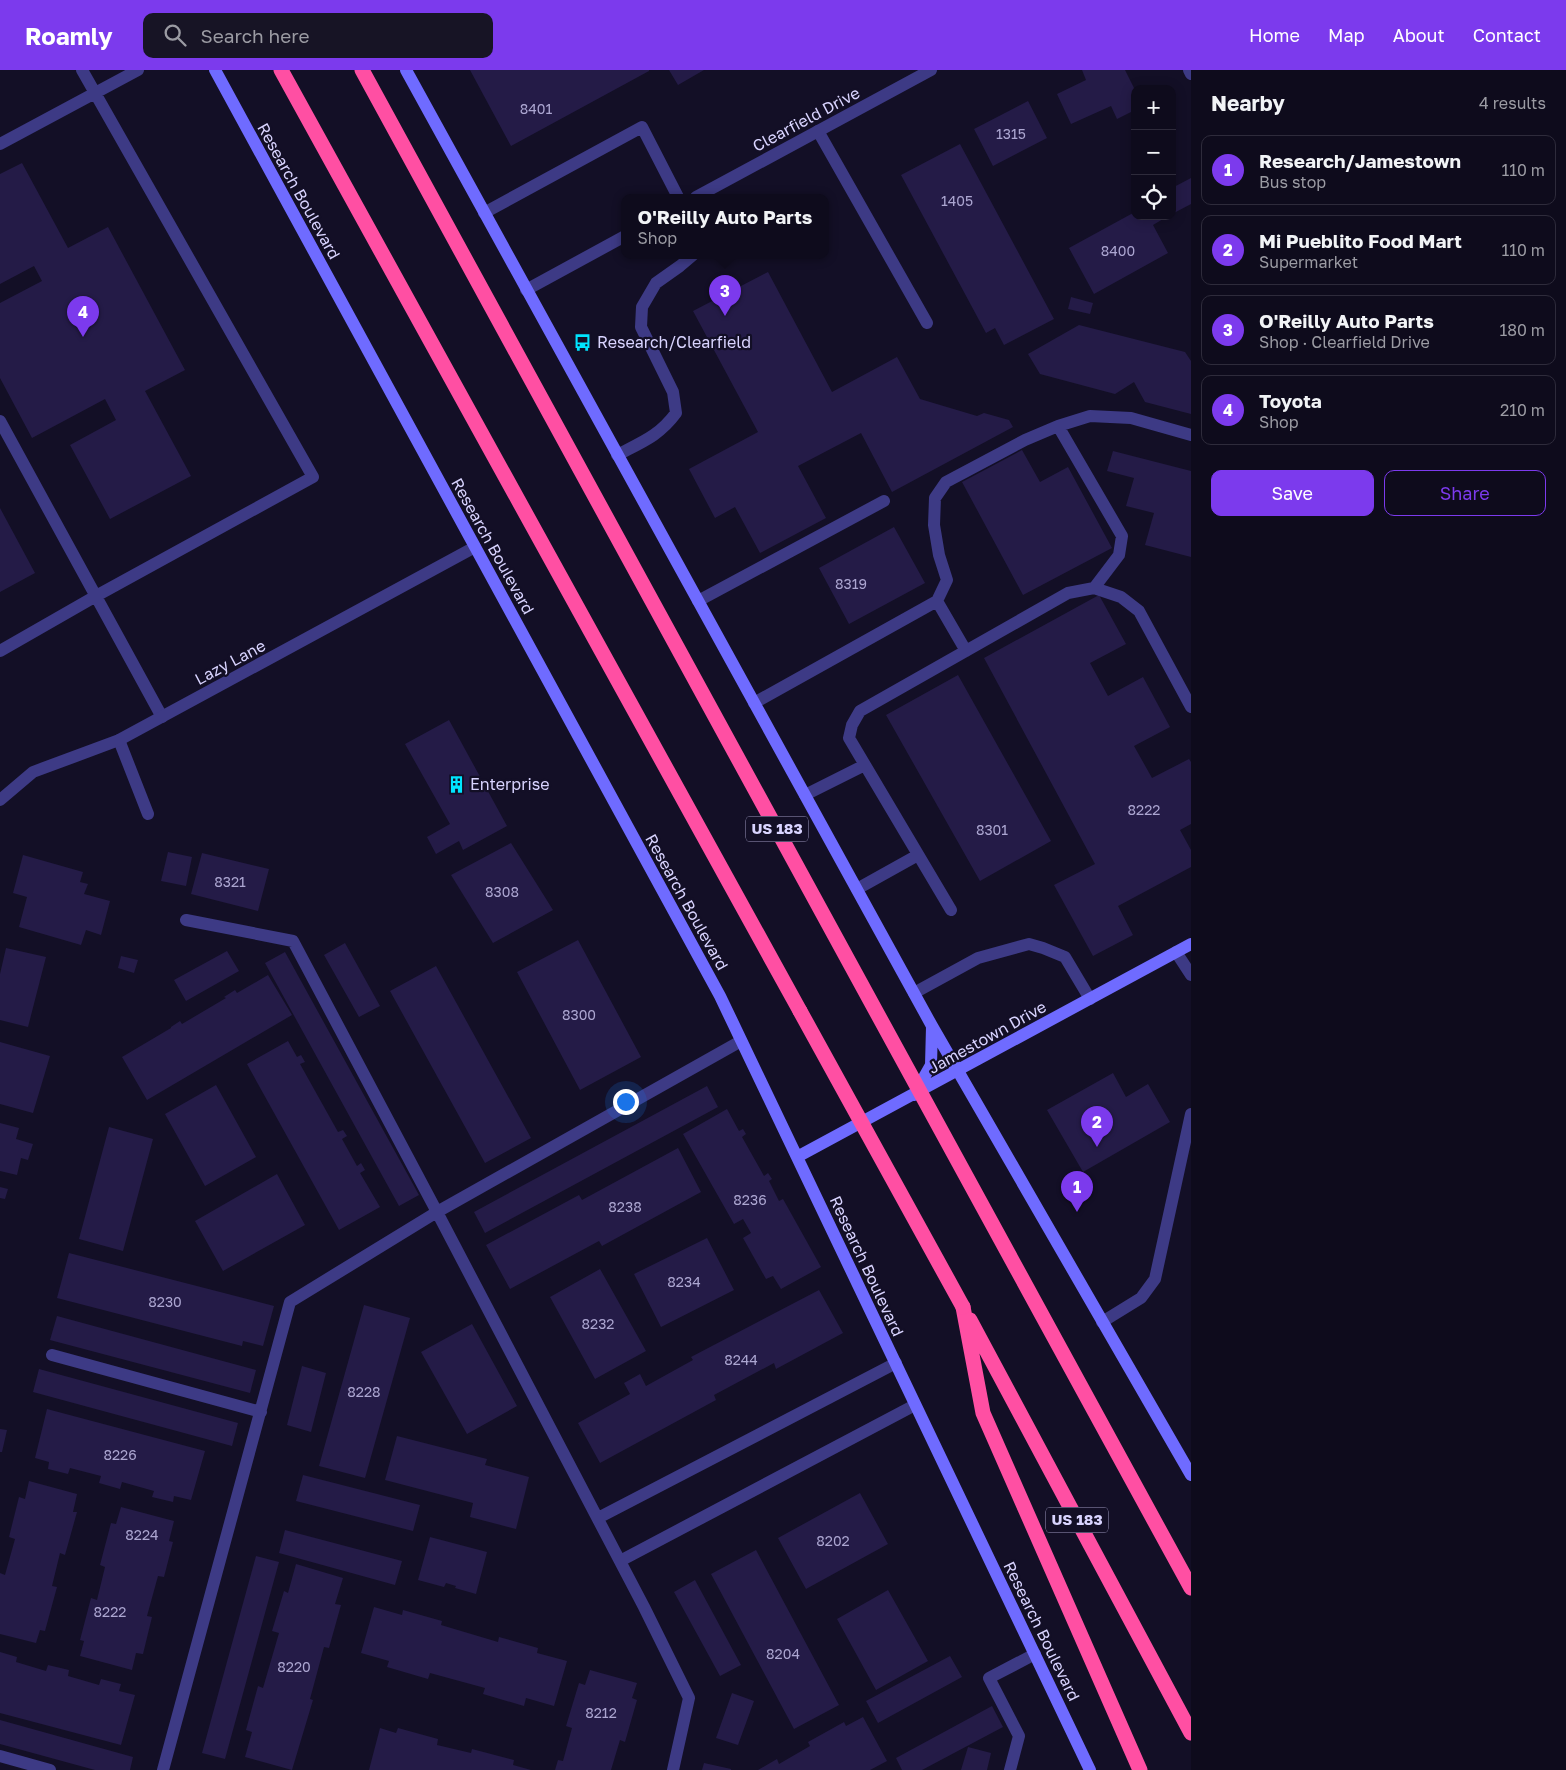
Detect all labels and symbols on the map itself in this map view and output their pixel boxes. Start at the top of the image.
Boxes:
street label: Clearfield Drive [749,82,863,156]
house number: 8401 [520,100,552,117]
street label: Research Boulevard [253,119,345,263]
house number: 1315 [996,125,1026,142]
house number: 1405 [941,192,973,209]
house number: 8400 [1101,242,1135,259]
pin: 3 [709,275,741,316]
pin: 4 [67,296,99,337]
bus stop icon: Research/Clearfield [573,332,593,352]
place label: Research/Clearfield [597,332,751,352]
street label: Research Boulevard [447,474,539,618]
house number: 8319 [835,575,867,592]
street label: Lazy Lane [191,635,269,689]
building icon: Enterprise [446,774,466,794]
place label: Enterprise [470,774,550,794]
house number: 8222 [1128,801,1160,818]
road number: US 183 [746,816,808,842]
house number: 8301 [976,821,1008,838]
street label: Research Boulevard [641,830,733,974]
house number: 8321 [214,873,246,890]
house number: 8308 [485,883,519,900]
street label: Jamestown Drive [924,996,1050,1078]
house number: 8300 [562,1006,596,1023]
your location [613,1089,639,1115]
pin: 2 [1081,1106,1113,1147]
pin: 1 [1061,1171,1093,1212]
house number: 8236 [733,1191,767,1208]
street label: Research Boulevard [826,1193,908,1339]
house number: 8238 [608,1198,642,1215]
house number: 8234 [667,1273,701,1290]
house number: 8230 [148,1293,182,1310]
house number: 8232 [582,1315,614,1332]
house number: 8244 [724,1351,758,1368]
house number: 8228 [347,1383,381,1400]
house number: 8226 [103,1446,137,1463]
road number: US 183 [1046,1508,1108,1532]
house number: 8224 [125,1526,159,1543]
house number: 8202 [816,1532,850,1549]
street label: Research Boulevard [1000,1558,1084,1704]
house number: 8222 [94,1603,126,1620]
house number: 8204 [766,1645,800,1662]
house number: 8220 [277,1658,311,1675]
house number: 8212 [585,1704,617,1721]

